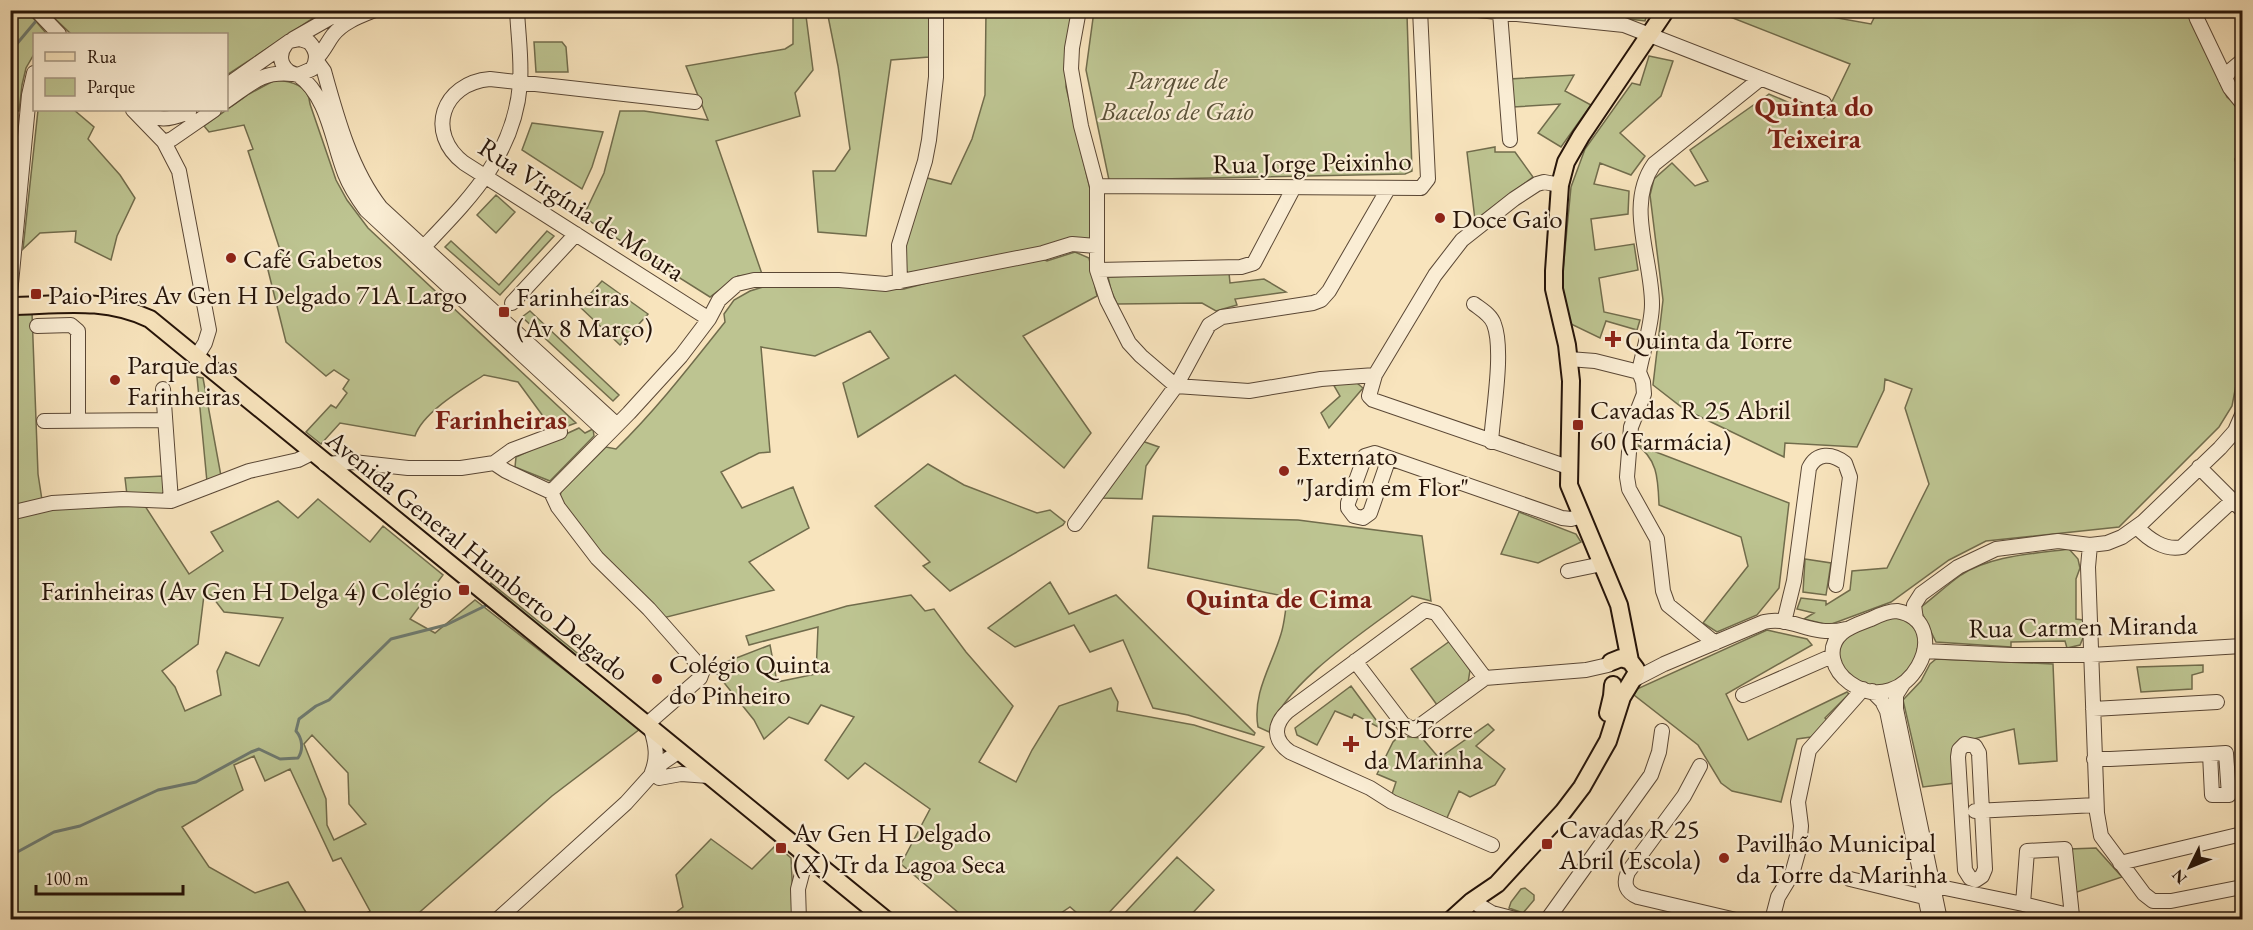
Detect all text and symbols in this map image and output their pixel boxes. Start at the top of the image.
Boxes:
legend [33,33,228,111]
text: Rua [87,45,117,68]
park label: Parque de Bacelos de Gaio [1099,62,1254,128]
text: Parque [87,75,135,98]
district label: Quinta do Teixeira [1755,88,1873,156]
street label: Rua Virgínia de Moura [472,129,692,289]
street label: Rua Jorge Peixinho [1212,143,1412,181]
place label: Doce Gaio [1452,201,1563,236]
marker: Doce Gaio [1433,211,1447,225]
place label: Café Gabetos [243,241,382,276]
marker: Café Gabetos [224,251,238,265]
place label: Paio Pires Av Gen H Delgado 71A Largo [48,277,467,312]
place label: Farinheiras (Av 8 Março) [516,279,653,345]
marker: Paio Pires Av Gen H Delgado 71A Largo [29,287,43,301]
marker: Farinheiras (Av 8 Março) [497,305,511,319]
place label: Quinta da Torre [1625,322,1792,357]
marker: Quinta da Torre [1606,332,1620,346]
place label: Parque das Farinheiras [127,347,240,413]
marker: Parque das Farinheiras [108,373,122,387]
place label: Cavadas R 25 Abril 60 (Farmácia) [1590,392,1791,458]
district label: Farinheiras [435,401,567,437]
marker: Cavadas R 25 Abril 60 (Farmácia) [1571,418,1585,432]
street label: Avenida General Humberto Delgado [318,421,637,688]
place label: Externato "Jardim em Flor" [1296,438,1469,504]
marker: Externato "Jardim em Flor" [1277,464,1291,478]
place label: Farinheiras (Av Gen H Delga 4) Colégio [41,573,452,608]
district label: Quinta de Cima [1186,580,1373,616]
marker: Farinheiras (Av Gen H Delga 4) Colégio [457,583,471,597]
street label: Rua Carmen Miranda [1968,606,2198,645]
place label: Colégio Quinta do Pinheiro [669,646,830,712]
marker: Colégio Quinta do Pinheiro [650,672,664,686]
place label: USF Torre da Marinha [1364,711,1483,777]
marker: USF Torre da Marinha [1342,735,1360,753]
place label: Cavadas R 25 Abril (Escola) [1558,811,1701,877]
place label: Av Gen H Delgado (X) Tr da Lagoa Seca [792,815,1006,881]
place label: Pavilhão Municipal da Torre da Marinha [1736,825,1948,891]
marker: Cavadas R 25 Abril (Escola) [1540,837,1554,851]
north arrow [2160,837,2220,897]
marker: Av Gen H Delgado (X) Tr da Lagoa Seca [774,841,788,855]
marker: Pavilhão Municipal da Torre da Marinha [1717,851,1731,865]
scale bar [36,858,183,896]
text: N [2167,865,2191,889]
text: 100 m [45,867,89,890]

